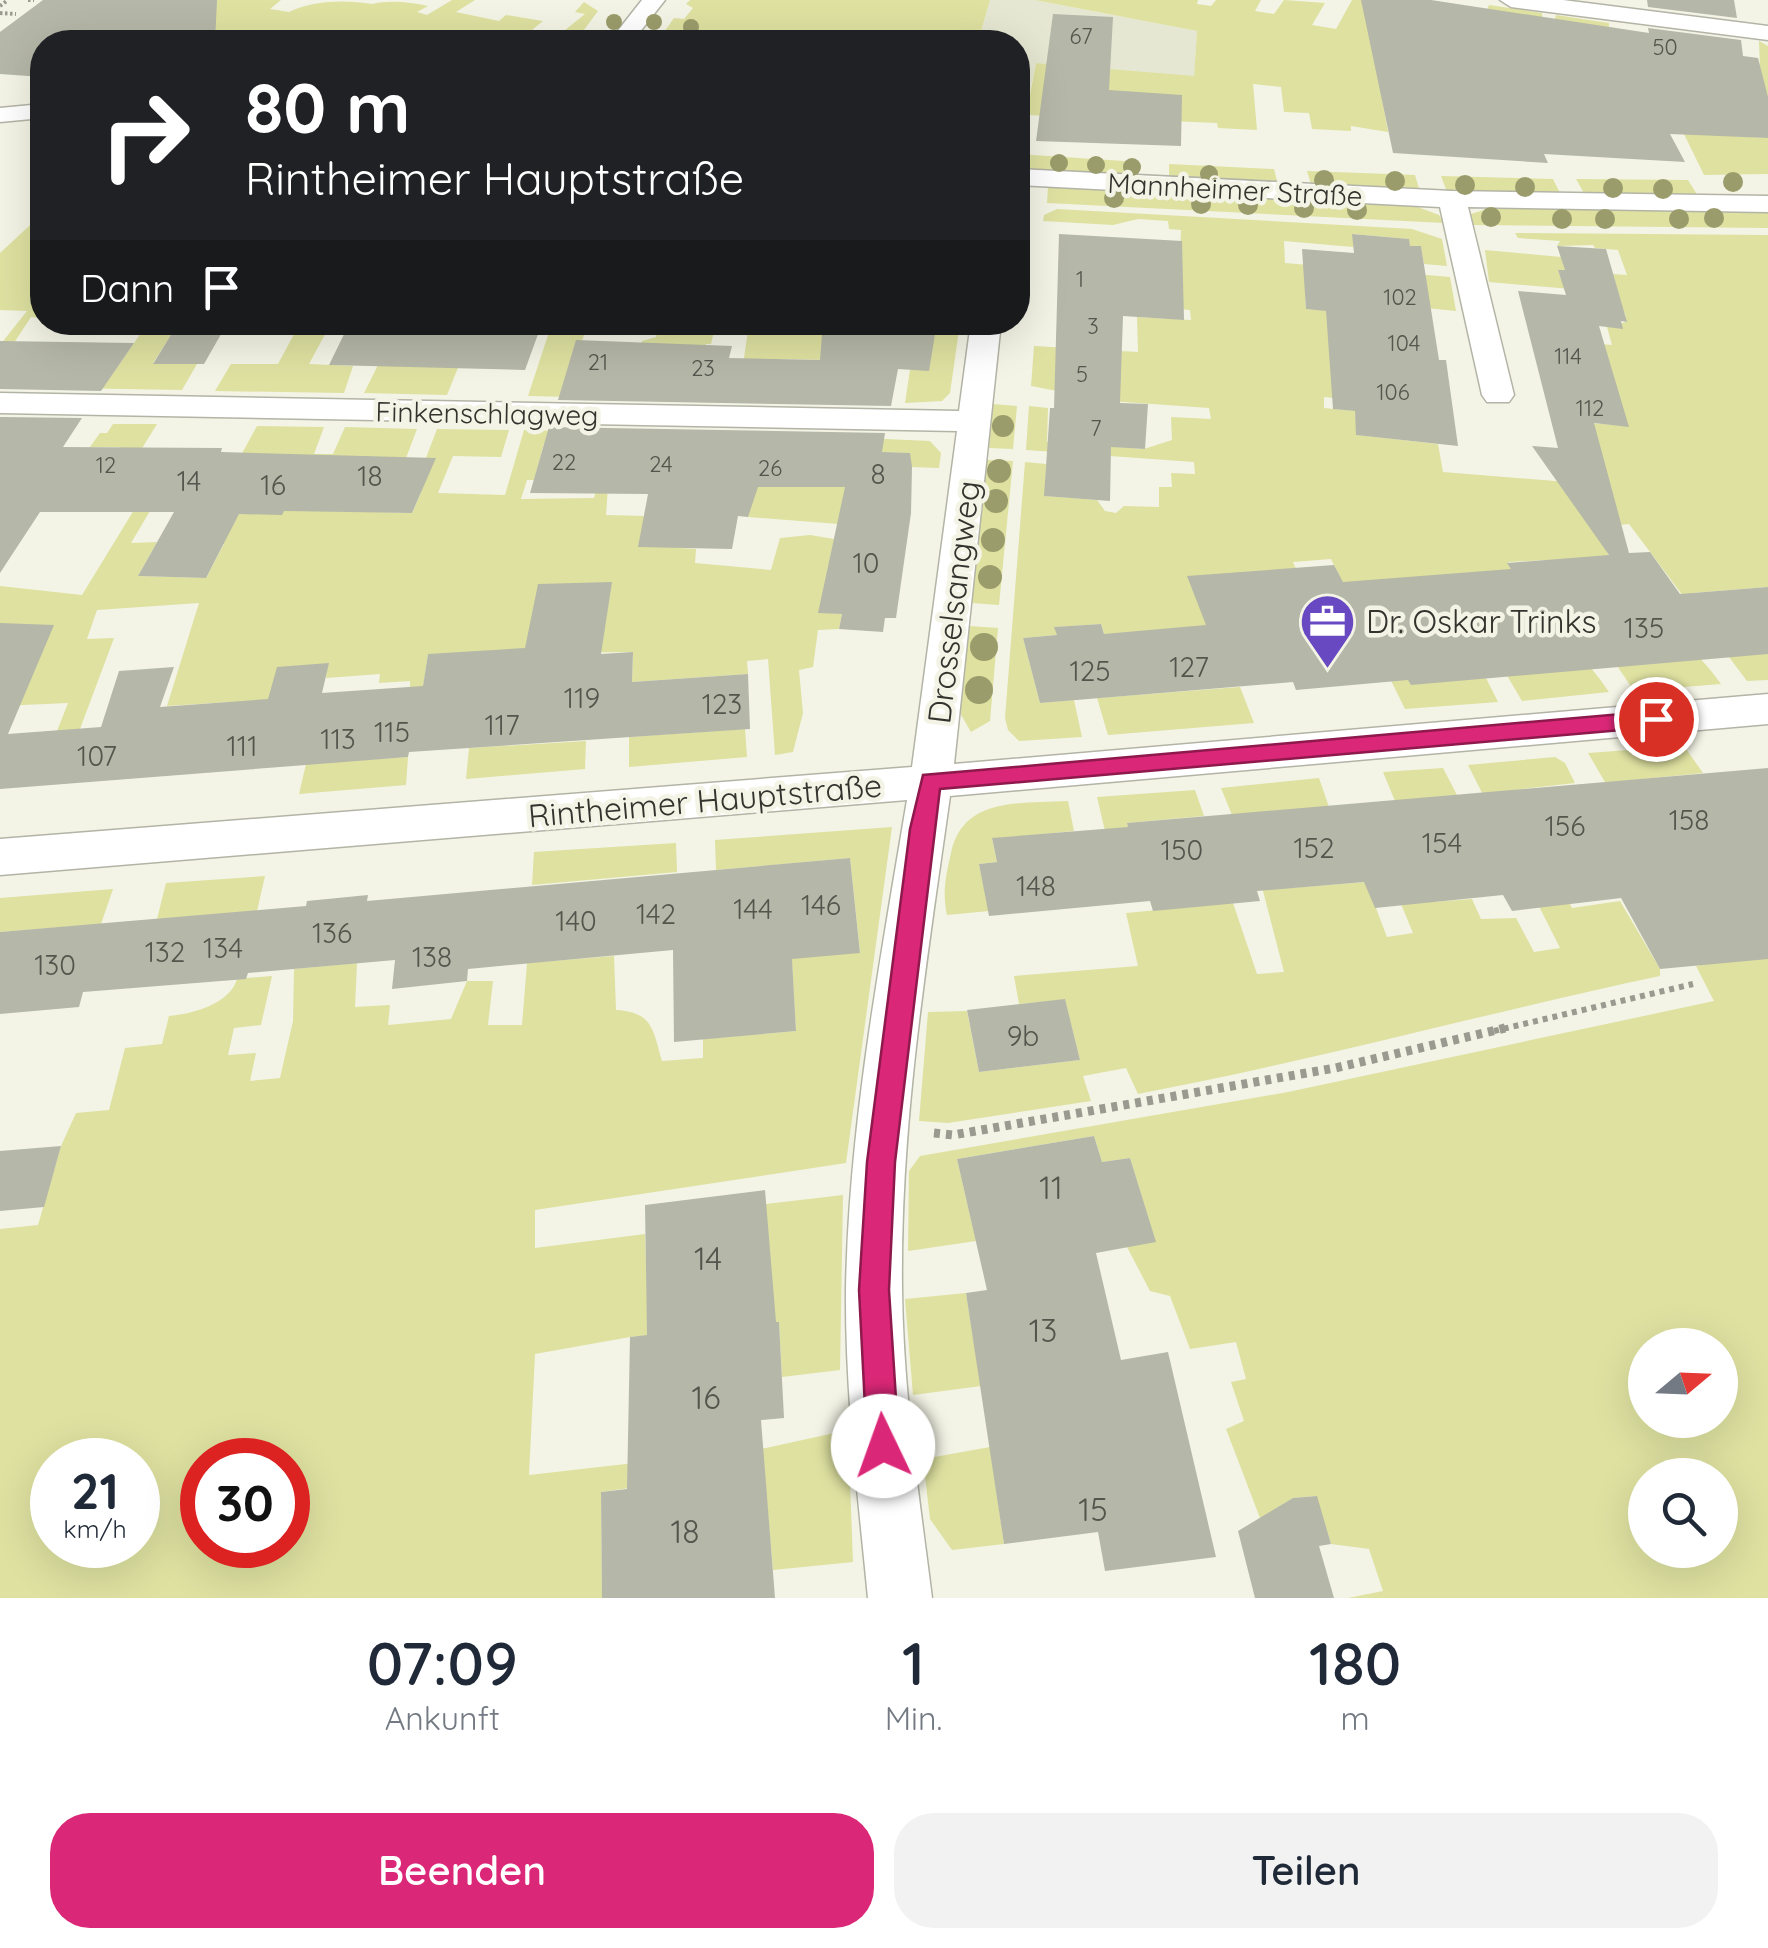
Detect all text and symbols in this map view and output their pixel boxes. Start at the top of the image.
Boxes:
house number: 67 [1069,22,1093,50]
house number: 50 [1652,33,1678,61]
text: 80 m [245,63,410,151]
icon: right [80,70,210,200]
text: Rintheimer Hauptstraße [245,150,744,206]
street label: Mannheimer Straße [1107,165,1363,213]
icon: arrive [194,260,249,315]
text: Dann [80,264,174,312]
house number: 1 [1076,265,1084,293]
house number: 102 [1383,283,1417,311]
house number: 3 [1087,312,1099,340]
house number: 104 [1388,329,1420,357]
house number: 114 [1554,342,1582,370]
house number: 21 [588,348,608,376]
house number: 23 [691,354,715,382]
house number: 5 [1076,360,1088,388]
house number: 106 [1376,378,1410,406]
street label: Finkenschlagweg [375,394,599,432]
house number: 112 [1576,394,1604,422]
house number: 7 [1090,414,1102,442]
house number: 22 [552,448,576,476]
house number: 24 [649,450,673,478]
house number: 12 [96,451,116,479]
house number: 26 [758,454,782,482]
house number: 8 [870,456,886,491]
house number: 18 [357,458,383,493]
house number: 14 [177,463,201,498]
house number: 16 [260,467,286,502]
street label: Drosselsangweg [918,478,988,726]
house number: 10 [852,545,880,580]
office icon: Dr. Oskar Trinks [1297,591,1357,670]
place label: Dr. Oskar Trinks [1366,601,1597,641]
house number: 135 [1624,610,1664,645]
house number: 127 [1169,649,1209,684]
house number: 125 [1069,653,1111,688]
pin [1614,677,1699,762]
house number: 119 [564,680,600,715]
house number: 123 [702,686,742,721]
icon: arrive [1629,692,1684,747]
house number: 117 [484,707,520,742]
house number: 115 [374,714,410,749]
house number: 113 [320,721,356,756]
house number: 111 [226,728,258,763]
house number: 107 [77,738,117,773]
street label: Rintheimer Hauptstraße [526,765,884,835]
house number: 158 [1669,802,1709,837]
house number: 156 [1545,808,1585,843]
house number: 154 [1422,825,1462,860]
house number: 152 [1293,830,1335,865]
house number: 150 [1161,832,1203,867]
house number: 148 [1016,868,1056,903]
house number: 146 [801,887,841,922]
house number: 144 [733,891,773,926]
house number: 142 [636,896,676,931]
house number: 140 [555,903,597,938]
house number: 136 [312,915,352,950]
house number: 134 [203,930,243,965]
house number: 132 [145,934,185,969]
house number: 138 [412,939,452,974]
house number: 130 [34,947,76,982]
house number: 9b [1007,1018,1039,1053]
house number: 11 [1039,1167,1063,1207]
house number: 14 [694,1238,722,1278]
house number: 13 [1029,1310,1057,1350]
north arrow [1628,1328,1738,1438]
map controls [1628,1328,1738,1568]
house number: 16 [691,1377,721,1417]
position arrow [831,1394,935,1498]
speed limit sign: 30 [180,1438,310,1568]
button: search [1628,1458,1738,1568]
text: 21 [71,1459,119,1522]
house number: 15 [1078,1489,1108,1529]
house number: 18 [670,1511,700,1551]
text: km/h [63,1513,127,1544]
text: 07:09 [367,1625,518,1700]
text: 1 [902,1625,925,1700]
text: 180 [1309,1625,1401,1700]
text: Ankunft [385,1698,500,1738]
text: Min. [885,1698,942,1738]
text: m [1341,1698,1370,1738]
button: Beenden [50,1813,874,1928]
button: Teilen [894,1813,1718,1928]

